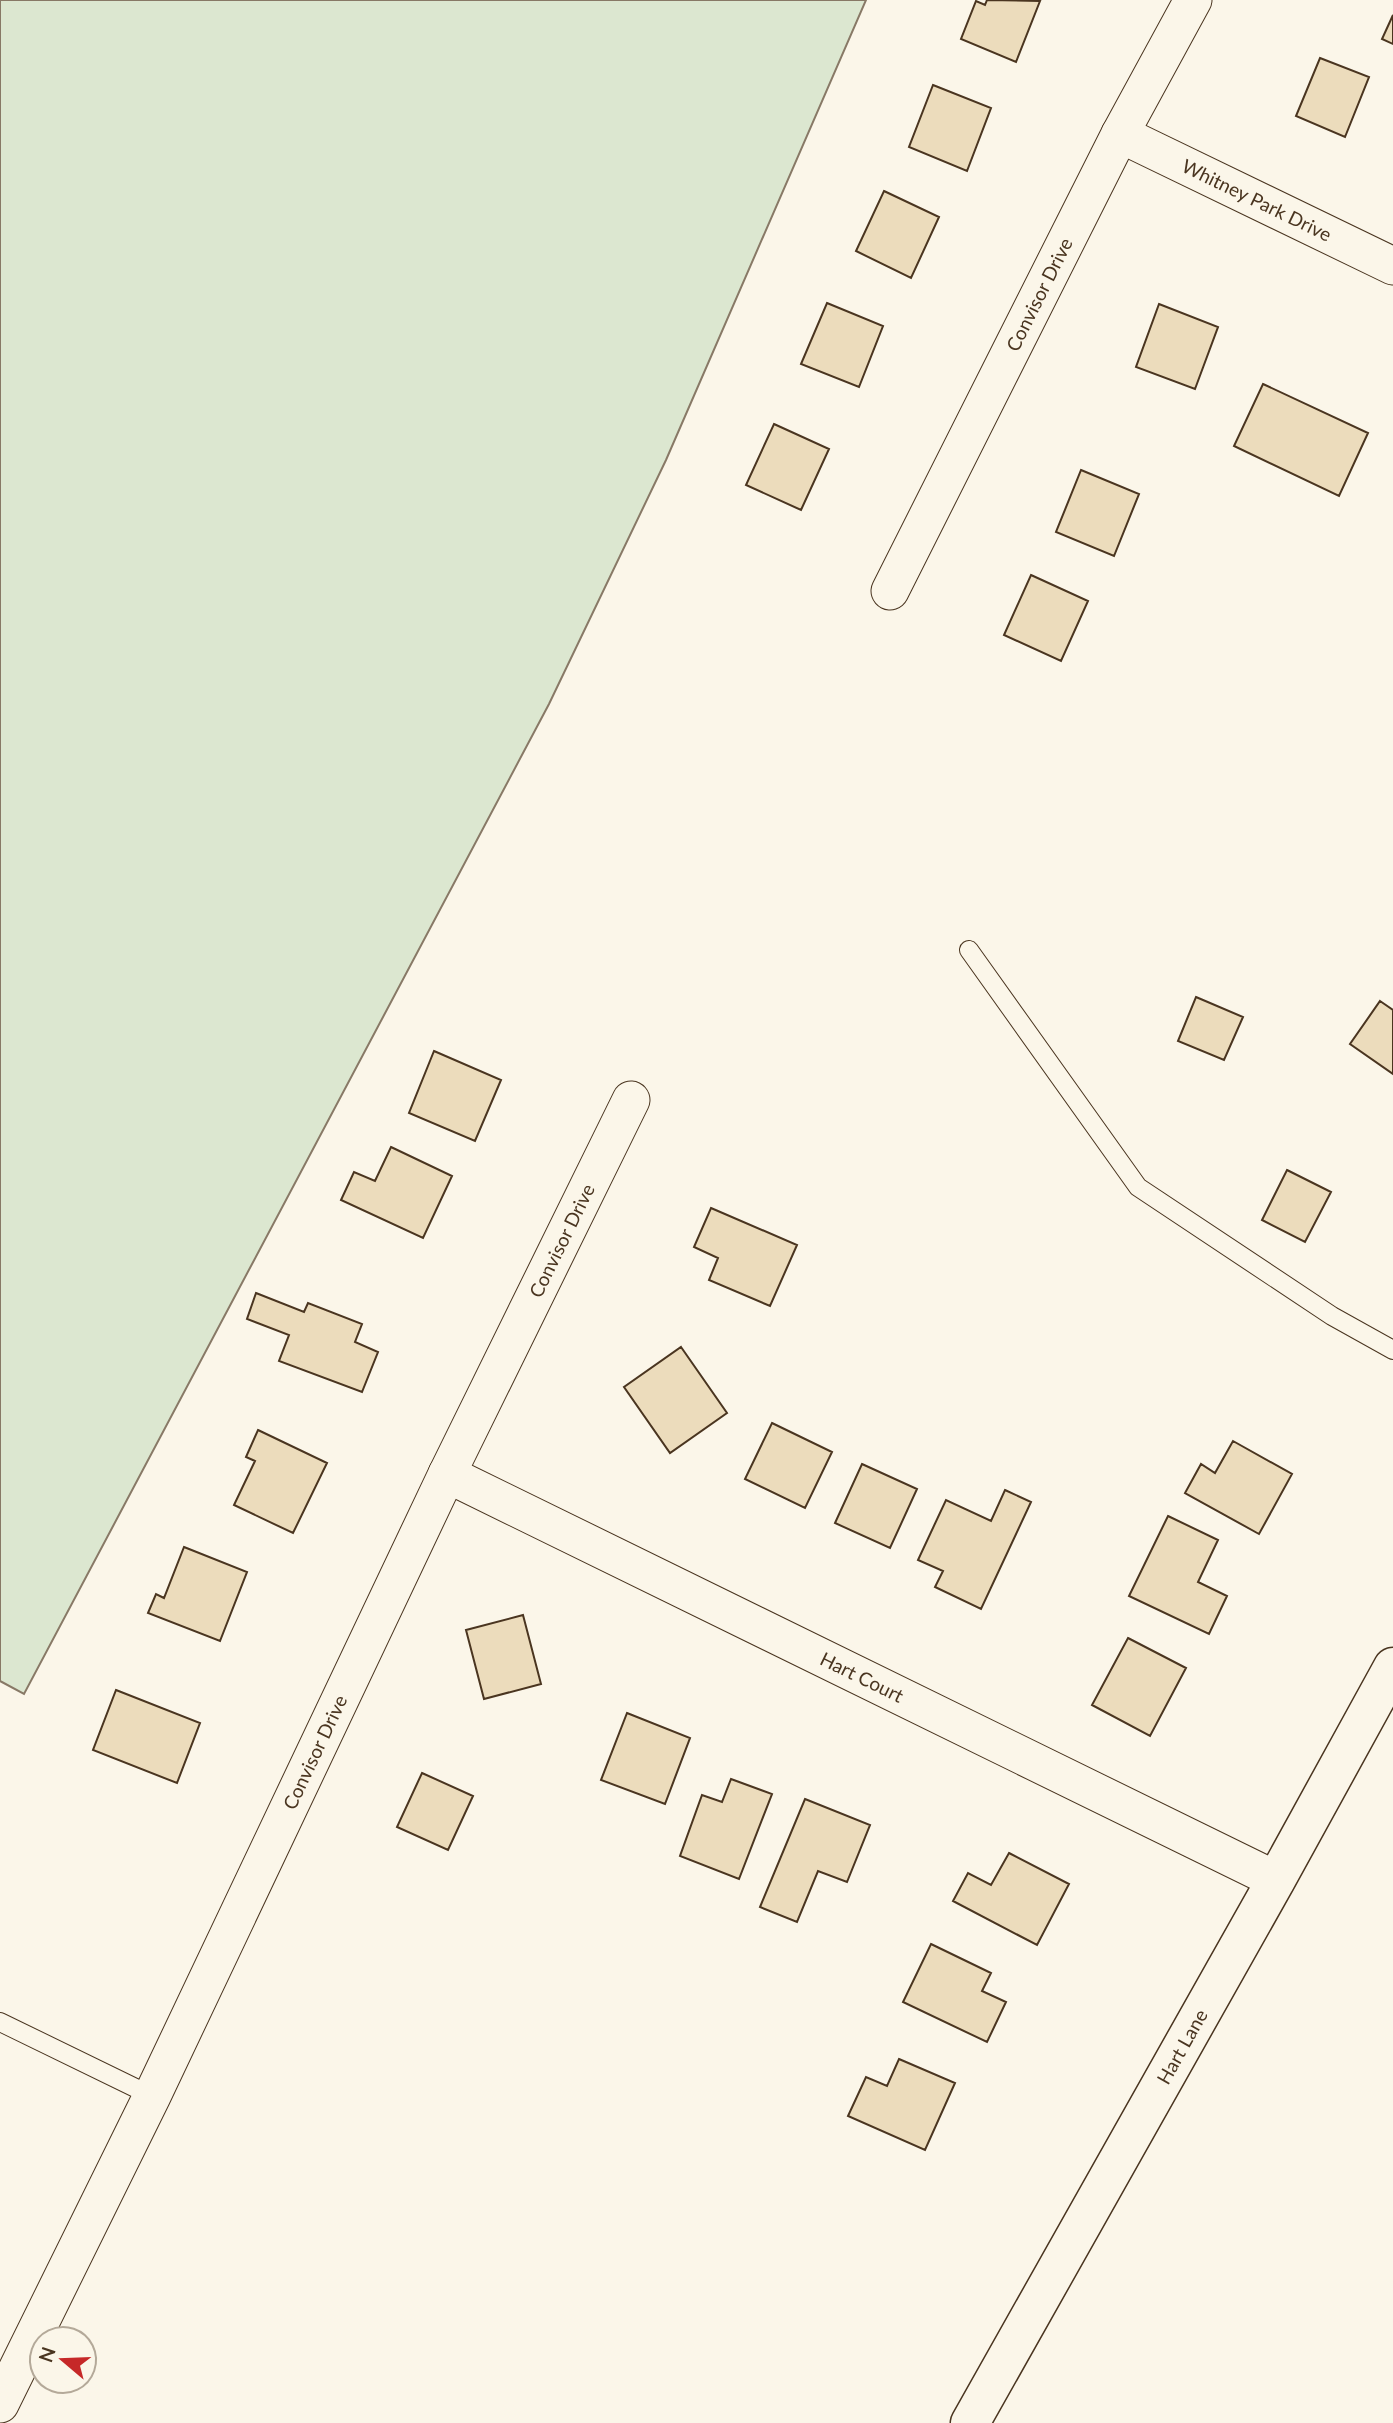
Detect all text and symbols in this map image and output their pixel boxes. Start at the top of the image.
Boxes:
street label: Whitney Park Drive [1178,154,1336,246]
street label: Convisor Drive [1001,234,1077,355]
street label: Convisor Drive [524,1180,599,1301]
street label: Hart Court [817,1647,908,1707]
street label: Convisor Drive [278,1691,352,1813]
street label: Hart Lane [1151,2005,1212,2088]
north arrow [28,2325,98,2395]
text: N [33,2344,60,2365]

